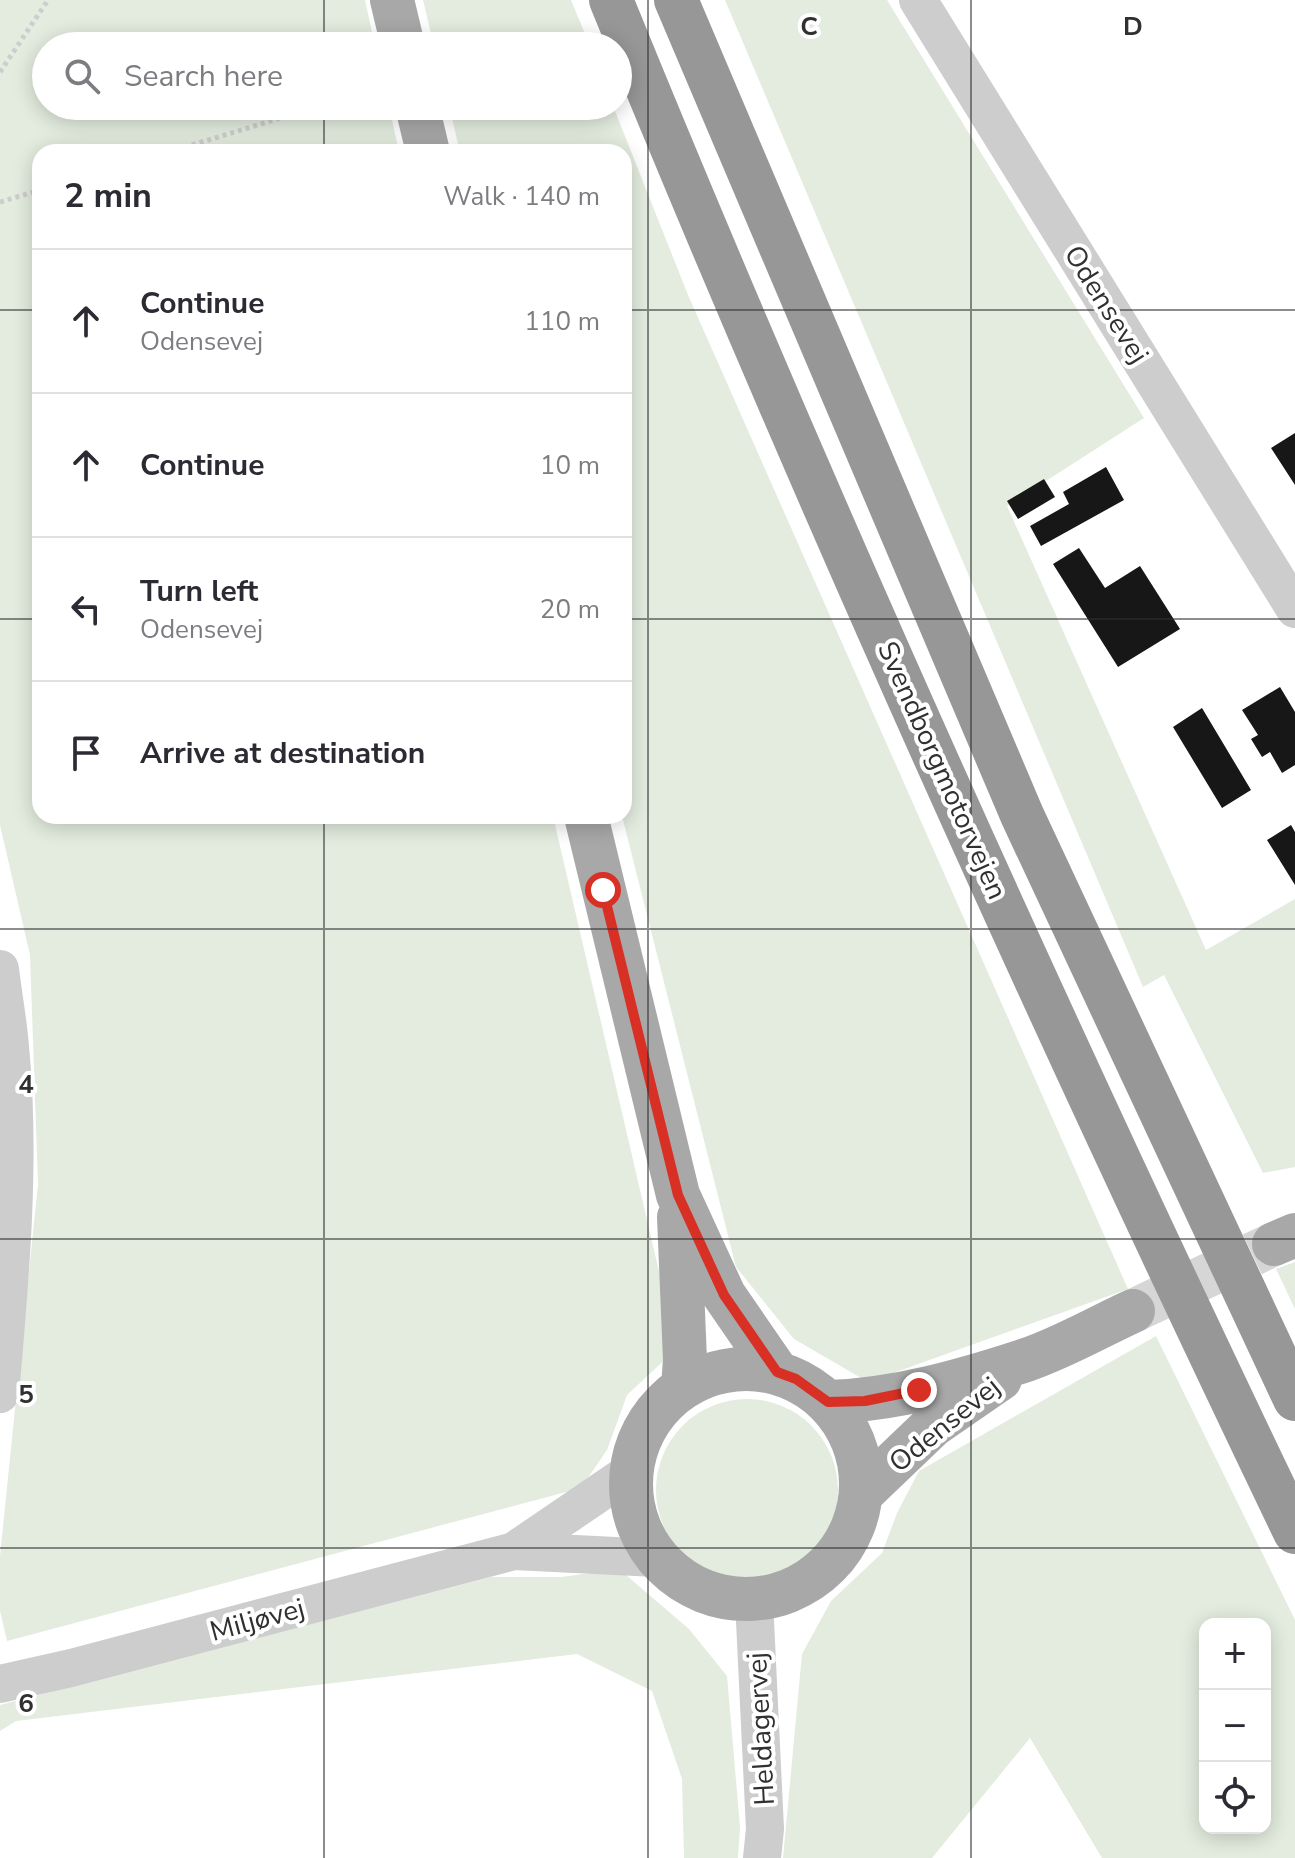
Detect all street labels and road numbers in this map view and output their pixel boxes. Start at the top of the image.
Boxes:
street label: Odensevej [1055,238,1157,371]
street label: Svendborgmotorvejen [868,635,1016,905]
street label: Odensevej [881,1368,1008,1481]
street label: Miljøvej [206,1589,309,1651]
street label: Heldagervej [738,1651,784,1807]

